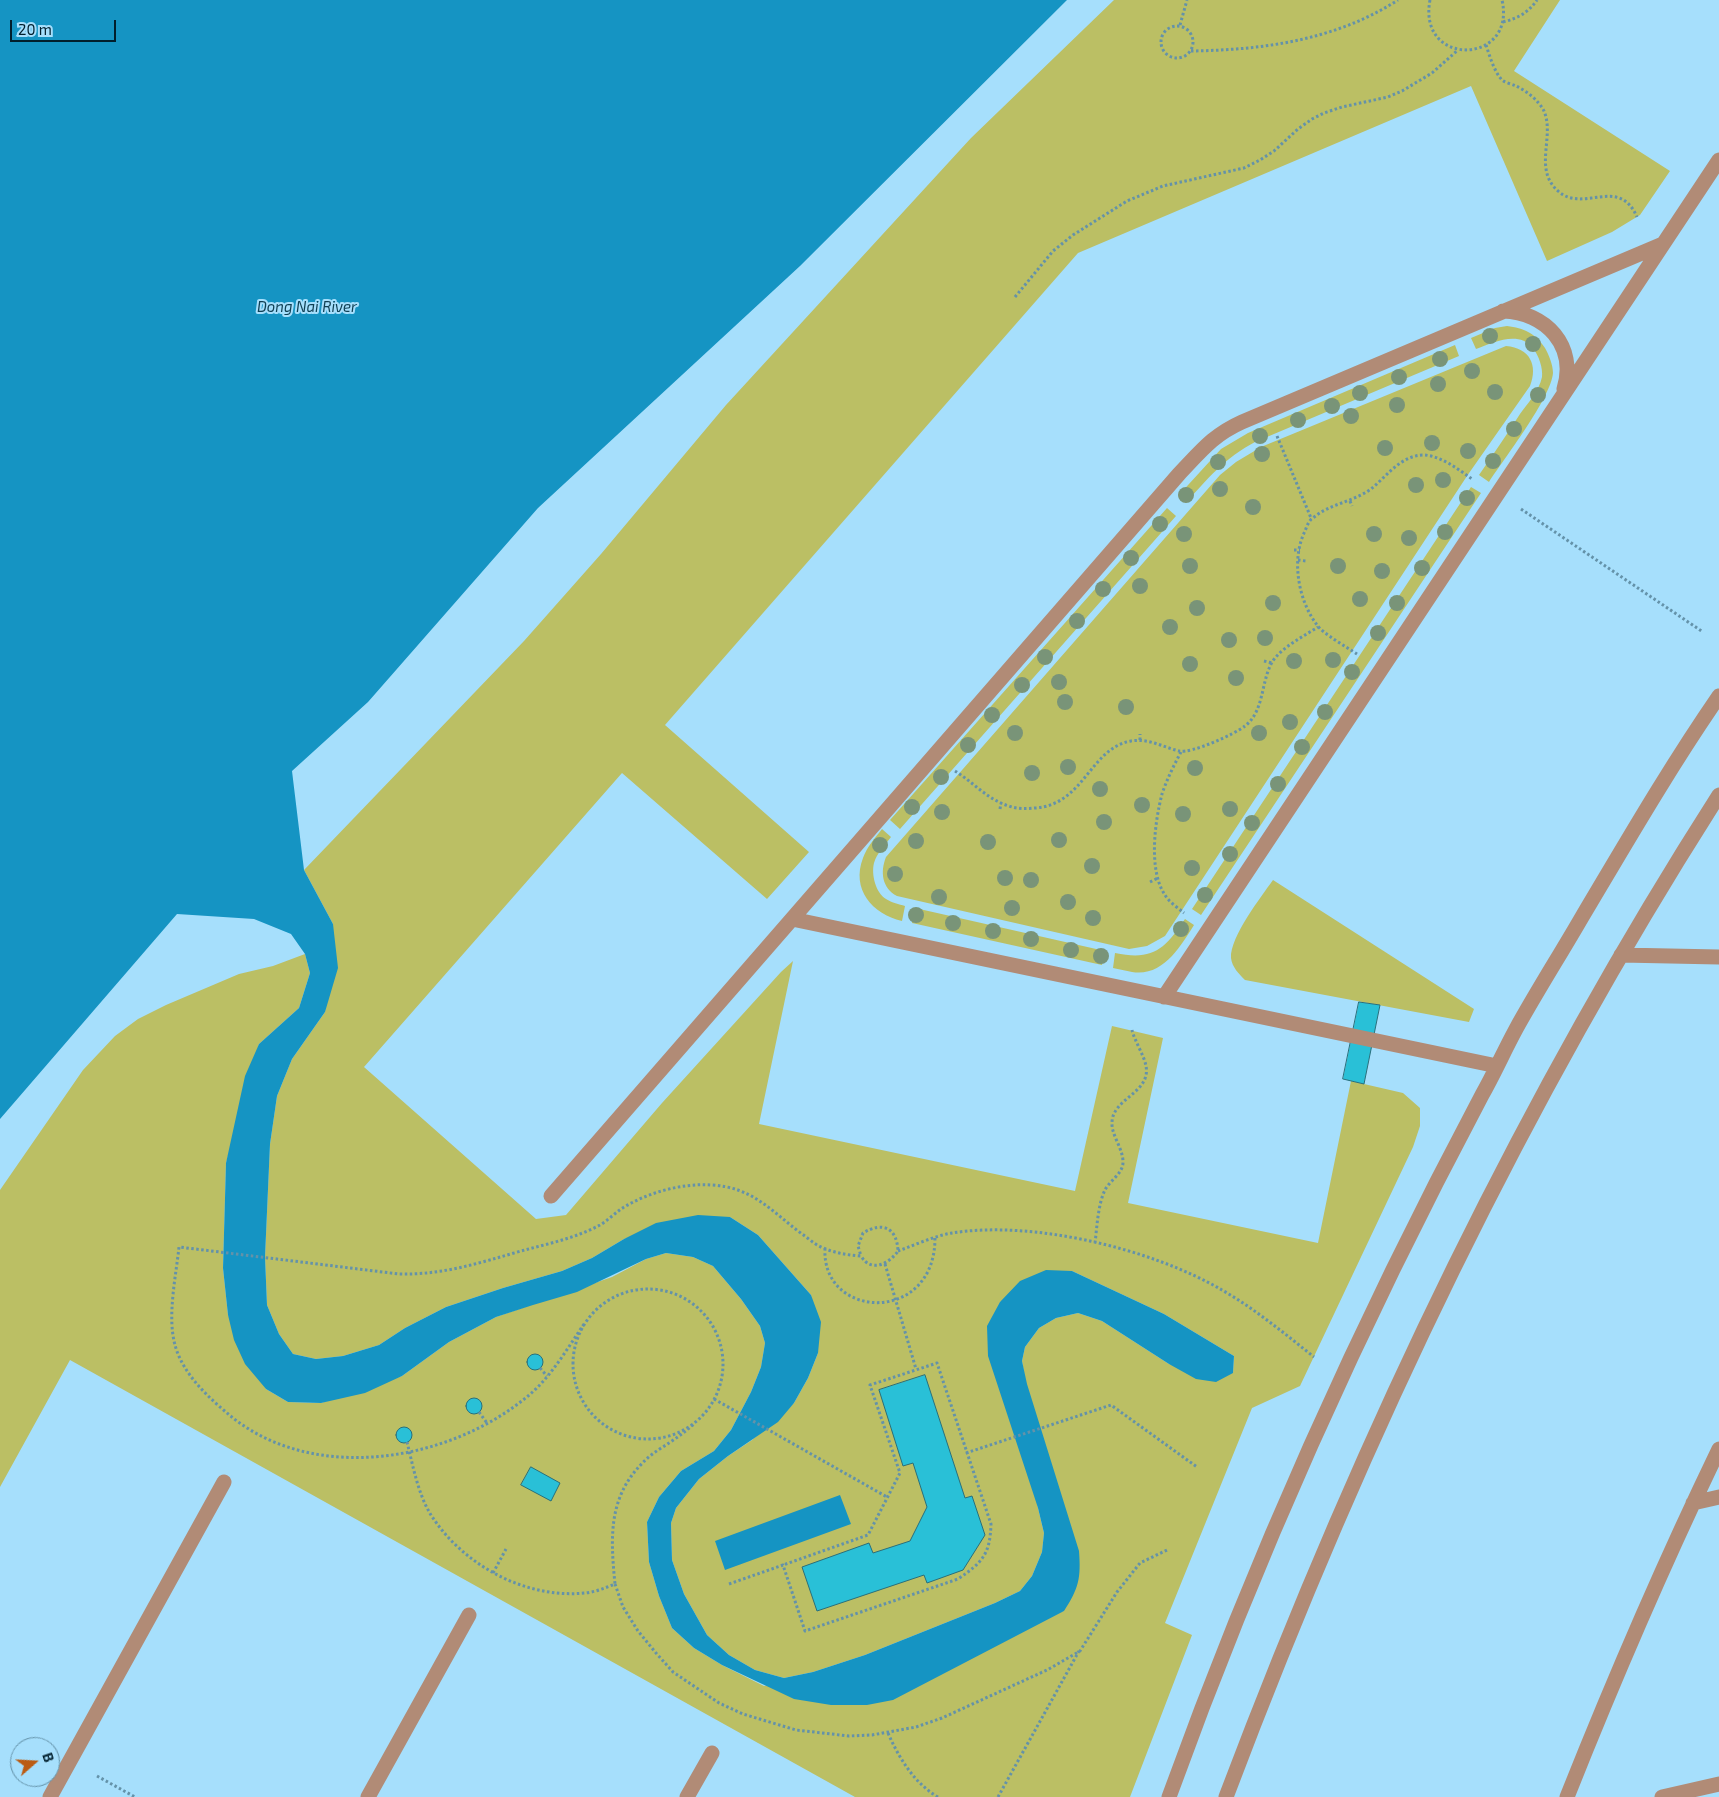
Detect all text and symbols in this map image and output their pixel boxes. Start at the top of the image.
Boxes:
scale bar [12,10,119,42]
text: 20 m [18,20,52,38]
water label: Dong Nai River [257,298,357,316]
north arrow [10,1737,60,1787]
text: B [39,1750,58,1764]

